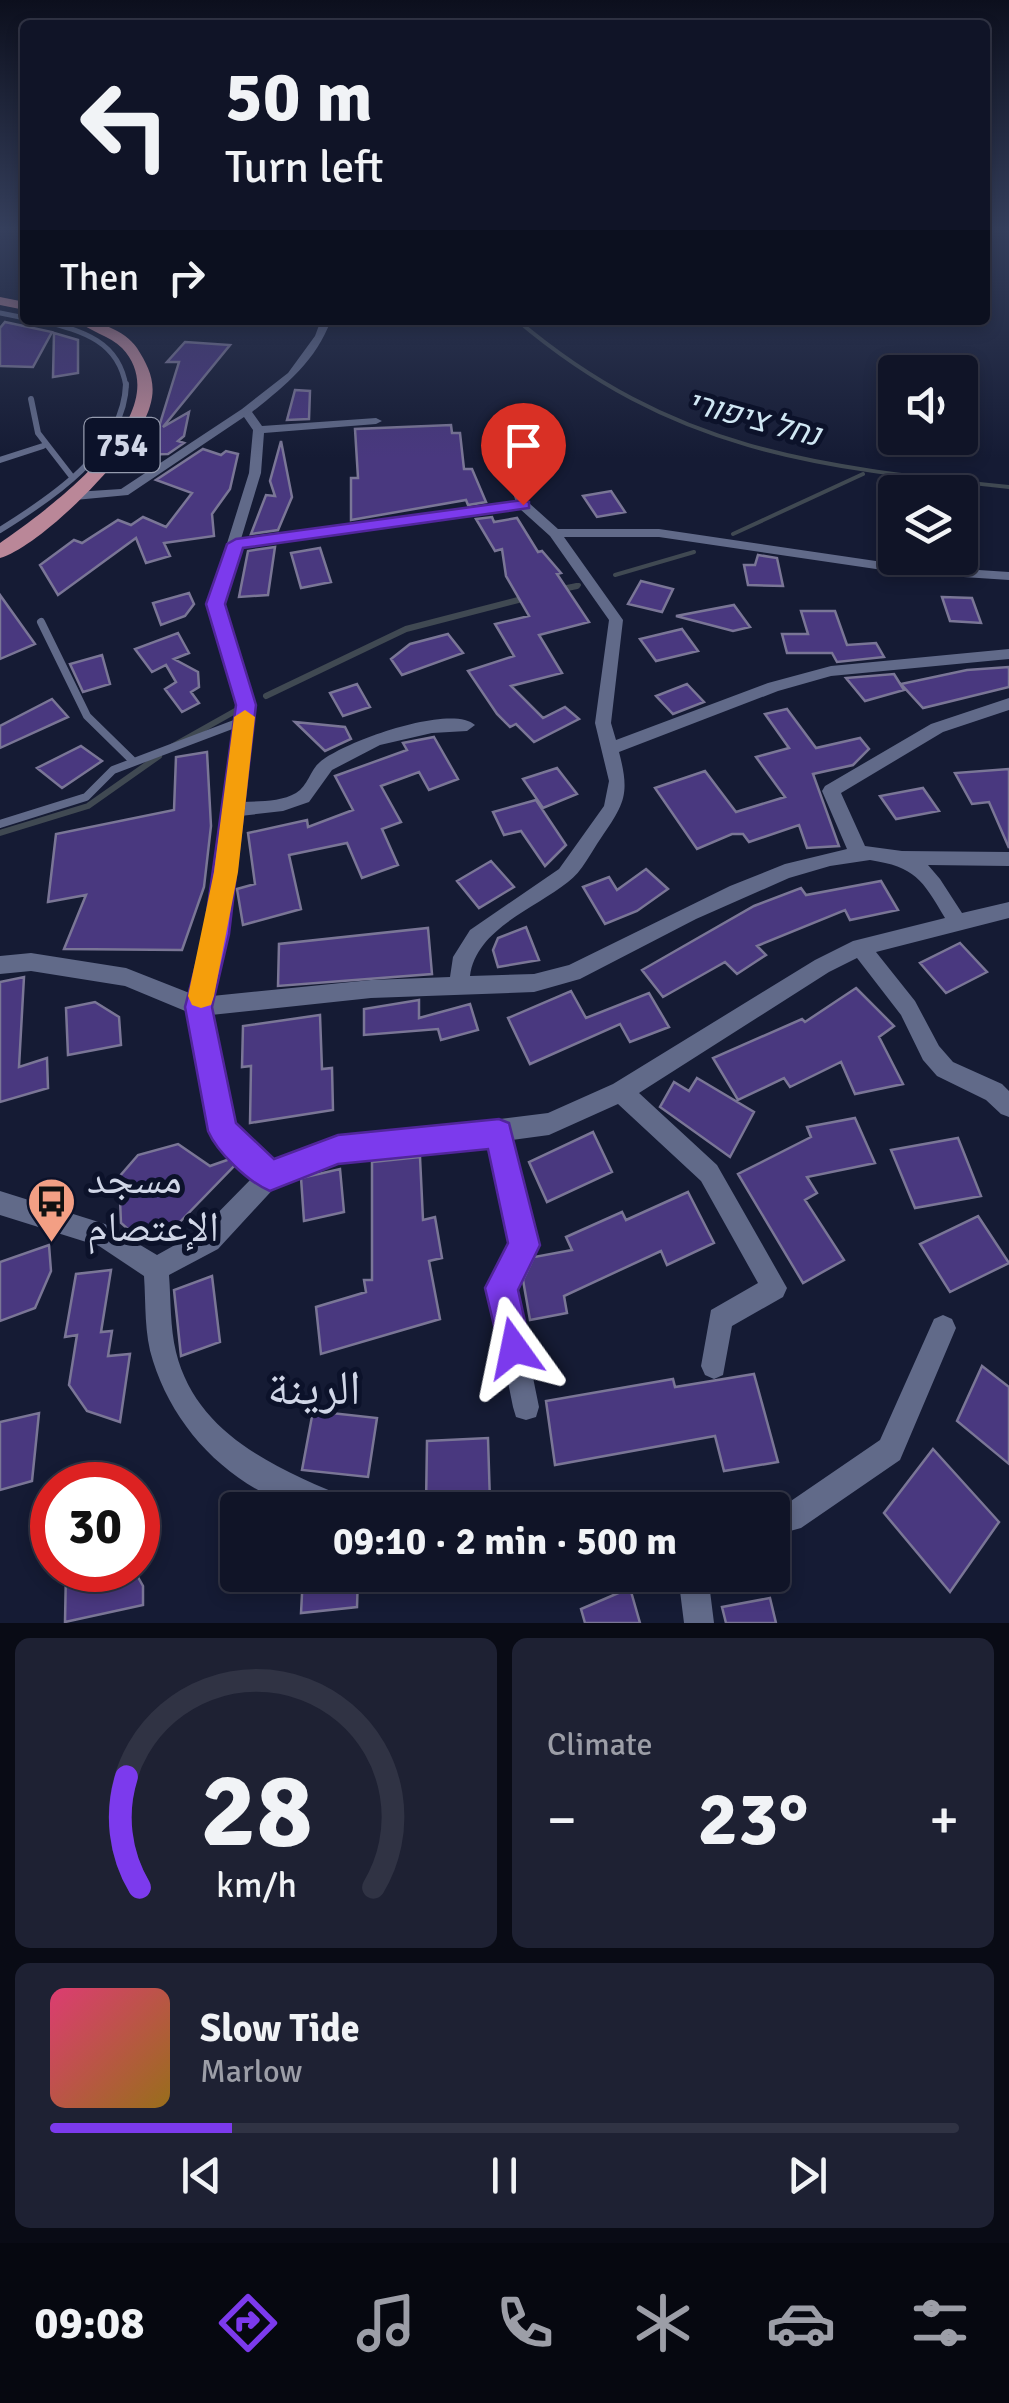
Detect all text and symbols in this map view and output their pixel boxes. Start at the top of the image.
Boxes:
text: 50 m [225,54,373,140]
icon: left [60,60,190,190]
text: Turn left [225,140,384,195]
icon: right [159,250,214,305]
text: Then [60,254,139,301]
map controls [878,355,978,575]
button: sound [878,355,978,455]
water label: נחל ציפורי [683,382,827,456]
pin [481,403,566,506]
road number: 754 [84,418,160,472]
icon: arrive [496,418,551,473]
button: layers [878,475,978,575]
place label: مسجد الإعتصام [87,1154,219,1255]
bus stop icon: مسجد الإعتصام [26,1176,78,1244]
position arrow [462,1296,566,1400]
district label: الرينة [267,1359,361,1418]
speed limit sign: 30 [30,1462,160,1592]
text: 09:10 · 2 min · 500 m [333,1518,677,1565]
text: Climate [547,1725,653,1764]
text: 28 [200,1747,312,1875]
text: 23° [698,1773,809,1866]
text: − [547,1786,577,1854]
text: + [929,1786,959,1854]
text: km/h [216,1863,296,1907]
text: Slow Tide [200,2005,360,2052]
text: Marlow [200,2052,302,2091]
icon: previous [174,2148,229,2203]
icon: pause [477,2148,532,2203]
icon: next [780,2148,835,2203]
icon: directions [213,2288,283,2358]
icon: music [351,2288,421,2358]
icon: phone [490,2288,560,2358]
icon: climate [628,2288,698,2358]
icon: car [766,2288,836,2358]
icon: filters [905,2288,975,2358]
text: 09:08 [34,2296,145,2351]

